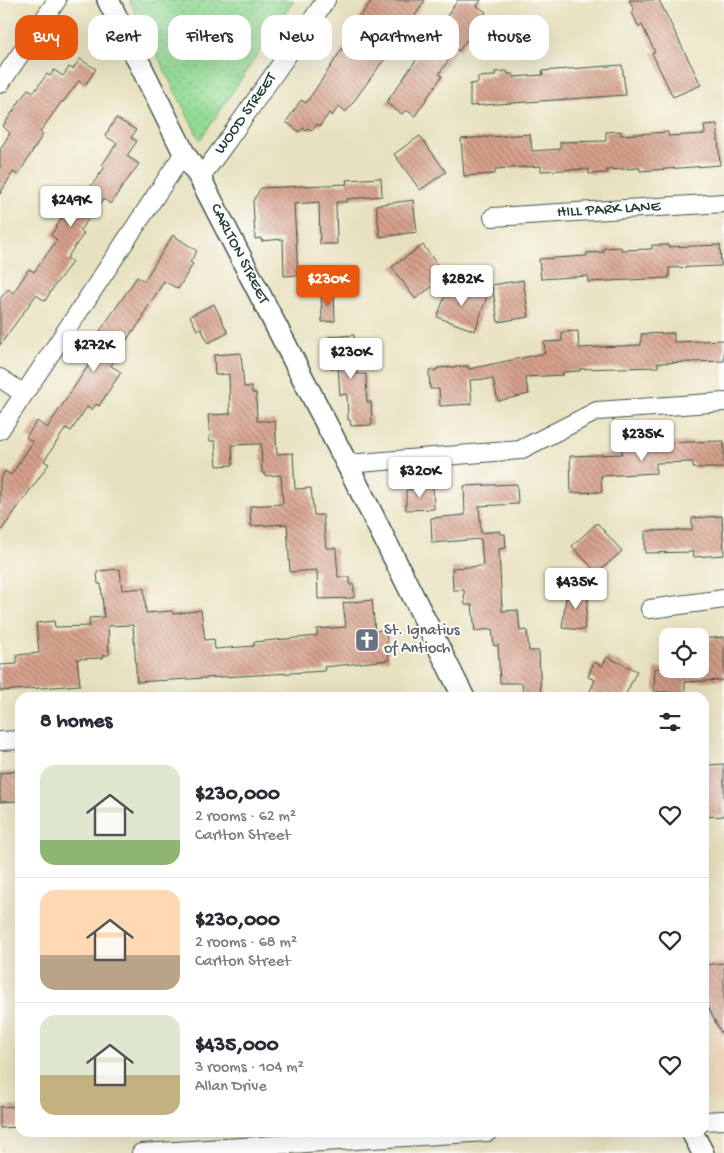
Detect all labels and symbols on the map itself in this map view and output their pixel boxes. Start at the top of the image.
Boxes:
street label: WOOD STREET [211,69,282,158]
pin: $249K [36,186,106,228]
street label: HILL PARK LANE [557,197,662,223]
street label: CARLTON STREET [205,201,273,308]
pin: $230K [293,264,363,307]
pin: $282K [427,264,497,307]
pin: $272K [59,330,129,373]
pin: $230K [316,338,386,380]
pin: $235K [607,420,677,462]
pin: $320K [385,456,455,499]
pin: $435K [541,568,611,610]
place label: St. Ignatius of Antioch [384,622,461,659]
church icon: St. Ignatius of Antioch [354,627,380,653]

